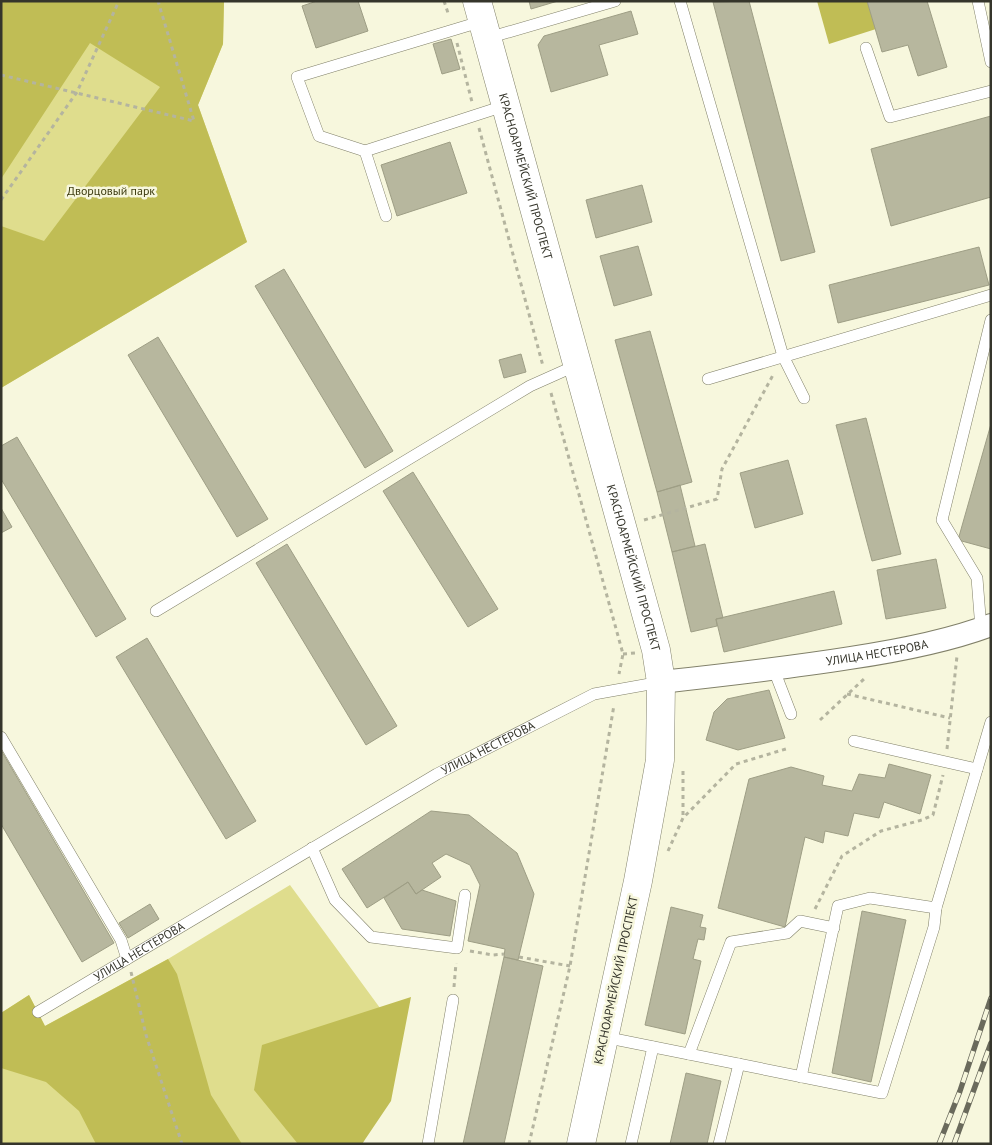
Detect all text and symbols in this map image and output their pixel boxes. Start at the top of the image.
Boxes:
street label: КРАСНОАРМЕЙСКИЙ ПРОСПЕКТ [496,91,556,262]
park label: Дворцовый парк [67,183,155,198]
street label: КРАСНОАРМЕЙСКИЙ ПРОСПЕКТ [604,483,664,653]
street label: УЛИЦА НЕСТЕРОВА [825,636,929,669]
street label: УЛИЦА НЕСТЕРОВА [439,717,537,778]
street label: КРАСНОАРМЕЙСКИЙ ПРОСПЕКТ [590,894,641,1066]
street label: УЛИЦА НЕСТЕРОВА [91,918,187,984]

